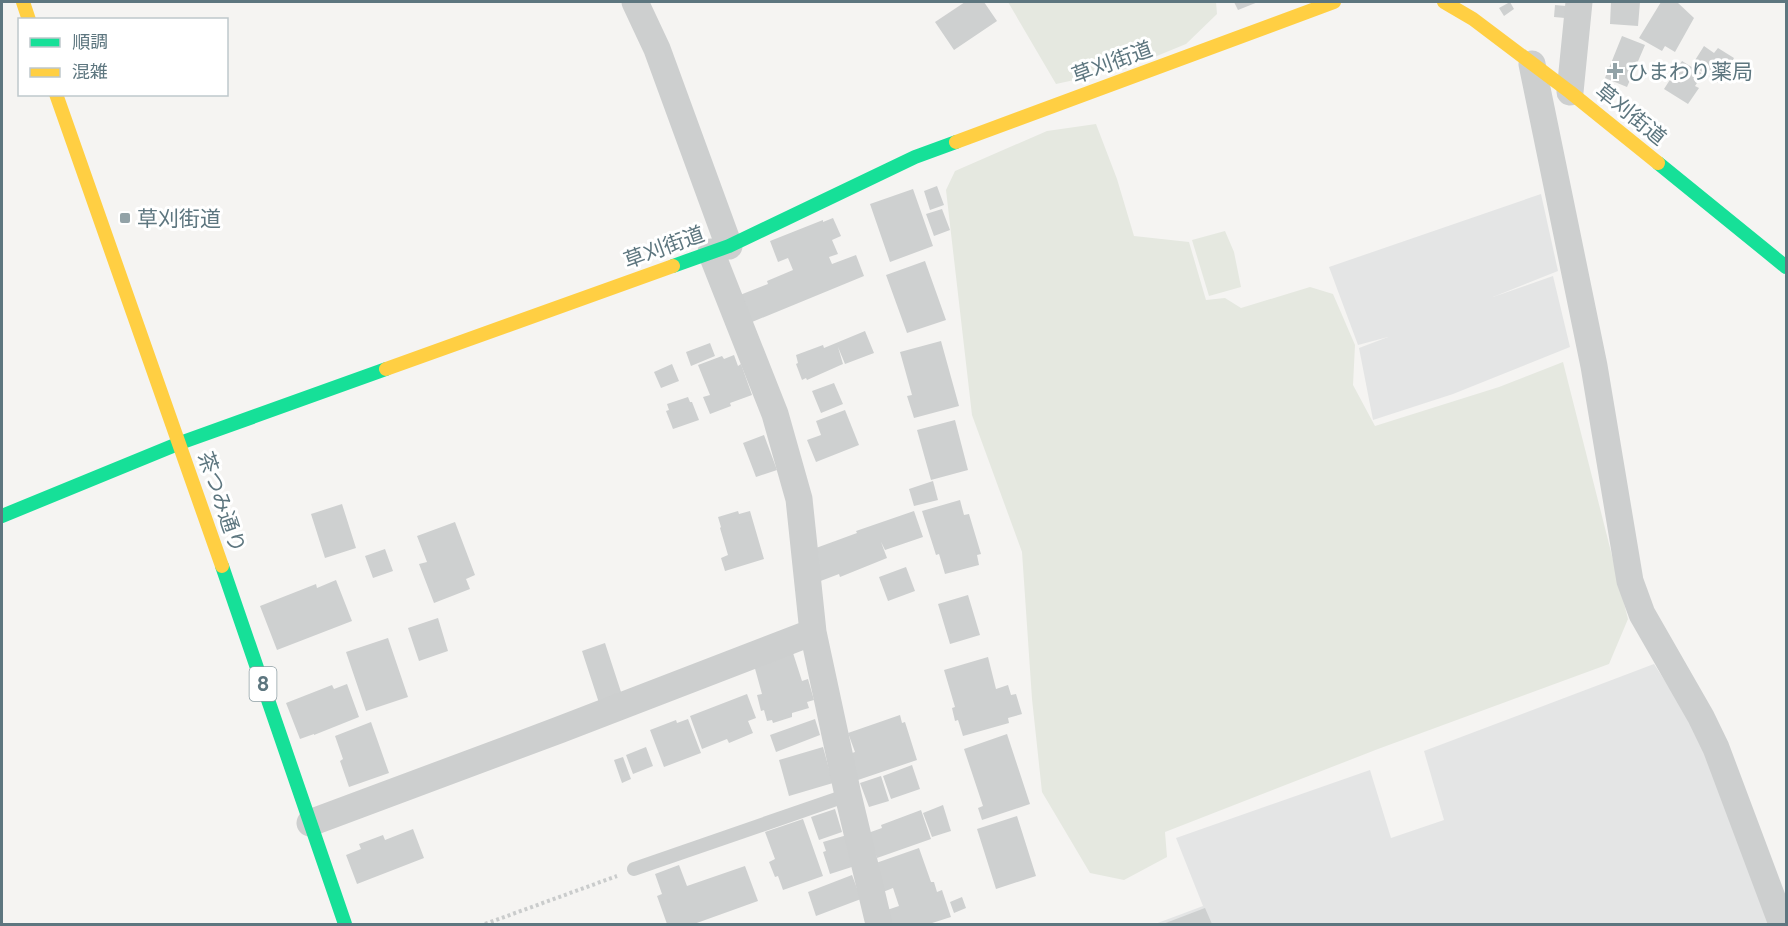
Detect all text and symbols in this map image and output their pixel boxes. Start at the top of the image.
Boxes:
legend [18,18,228,96]
text: 順調 [72,31,108,52]
street label: 草刈街道 [1068,36,1156,88]
place label: ひまわり薬局 [1627,59,1753,84]
text: 混雑 [72,61,108,82]
marker: ひまわり薬局 [1608,64,1622,78]
street label: 草刈街道 [1590,78,1672,150]
place label: 草刈街道 [137,206,221,231]
marker: 草刈街道 [118,211,132,225]
street label: 草刈街道 [620,221,708,273]
street label: 茶つみ通り [193,448,251,556]
road number: 8 [250,667,276,701]

